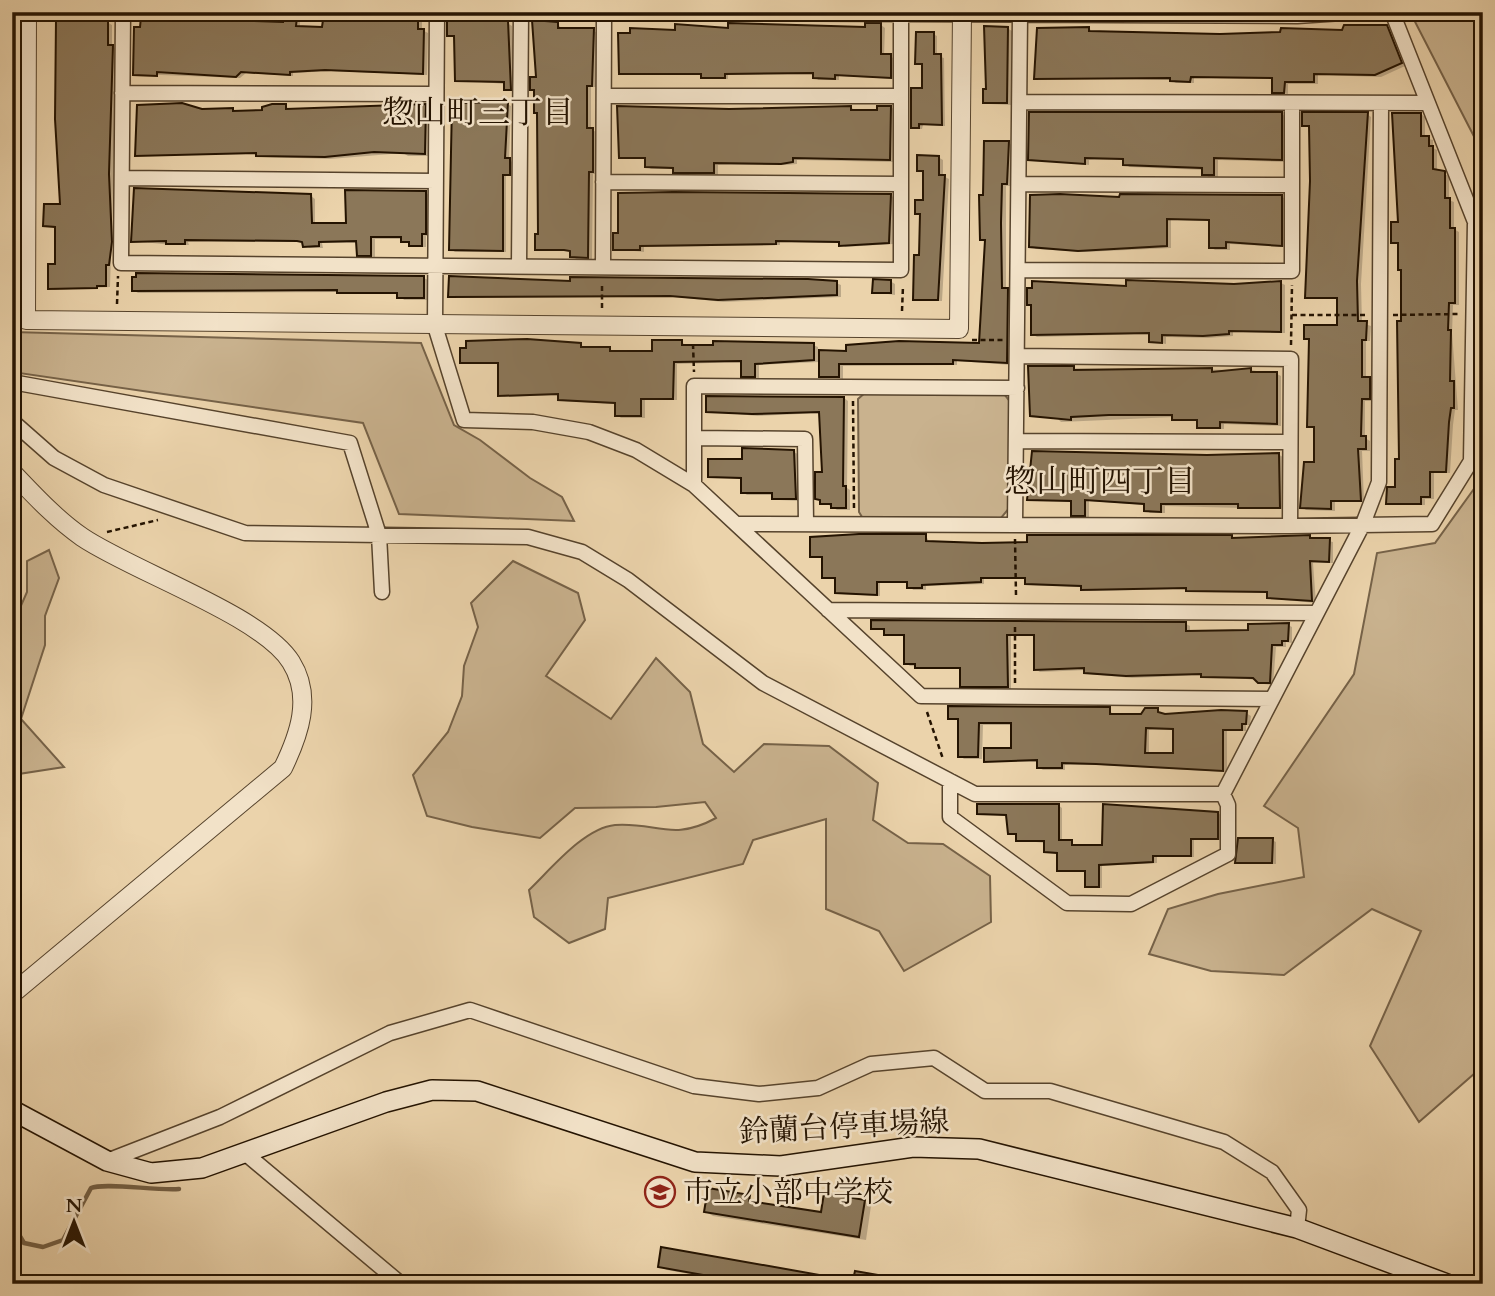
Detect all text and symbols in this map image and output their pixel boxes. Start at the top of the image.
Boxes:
district label: 惣山町三丁目 [382,91,574,135]
district label: 惣山町四丁目 [1004,460,1196,504]
street label: 鈴蘭台停車場線 [738,1101,950,1153]
place label: 市立小部中学校 [683,1172,893,1213]
school or university icon: 市立小部中学校 [643,1175,677,1209]
north arrow [38,1188,108,1258]
text: N [66,1193,83,1219]

